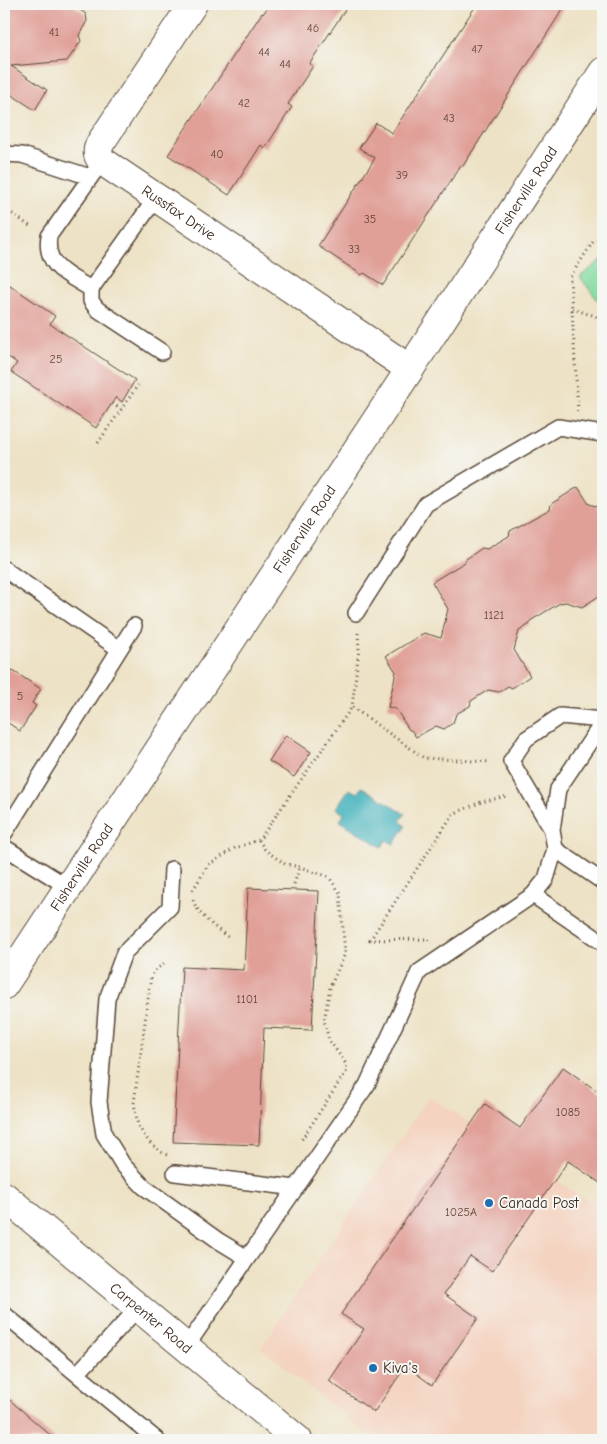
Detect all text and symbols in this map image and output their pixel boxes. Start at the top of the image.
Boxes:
house number: 46 [307,21,319,35]
house number: 41 [49,25,60,39]
house number: 47 [471,42,483,56]
house number: 44 [258,45,270,59]
house number: 44 [279,57,291,71]
house number: 42 [238,96,250,110]
house number: 43 [443,111,455,125]
street label: Fisherville Road [491,143,561,237]
house number: 40 [210,147,224,161]
house number: 39 [396,168,408,182]
street label: Russfax Drive [138,181,219,244]
house number: 35 [364,212,376,226]
house number: 33 [348,242,360,256]
house number: 25 [50,352,62,366]
street label: Fisherville Road [269,482,340,576]
house number: 1121 [484,608,505,622]
house number: 5 [17,689,23,703]
street label: Fisherville Road [46,820,117,914]
house number: 1101 [236,992,258,1006]
house number: 1085 [556,1105,580,1119]
place label: Canada Post [499,1194,580,1212]
marker: Canada Post [483,1197,495,1209]
house number: 1025A [445,1205,477,1219]
street label: Carpenter Road [106,1279,196,1357]
place label: Kiva's [383,1359,418,1377]
marker: Kiva's [367,1362,379,1374]

